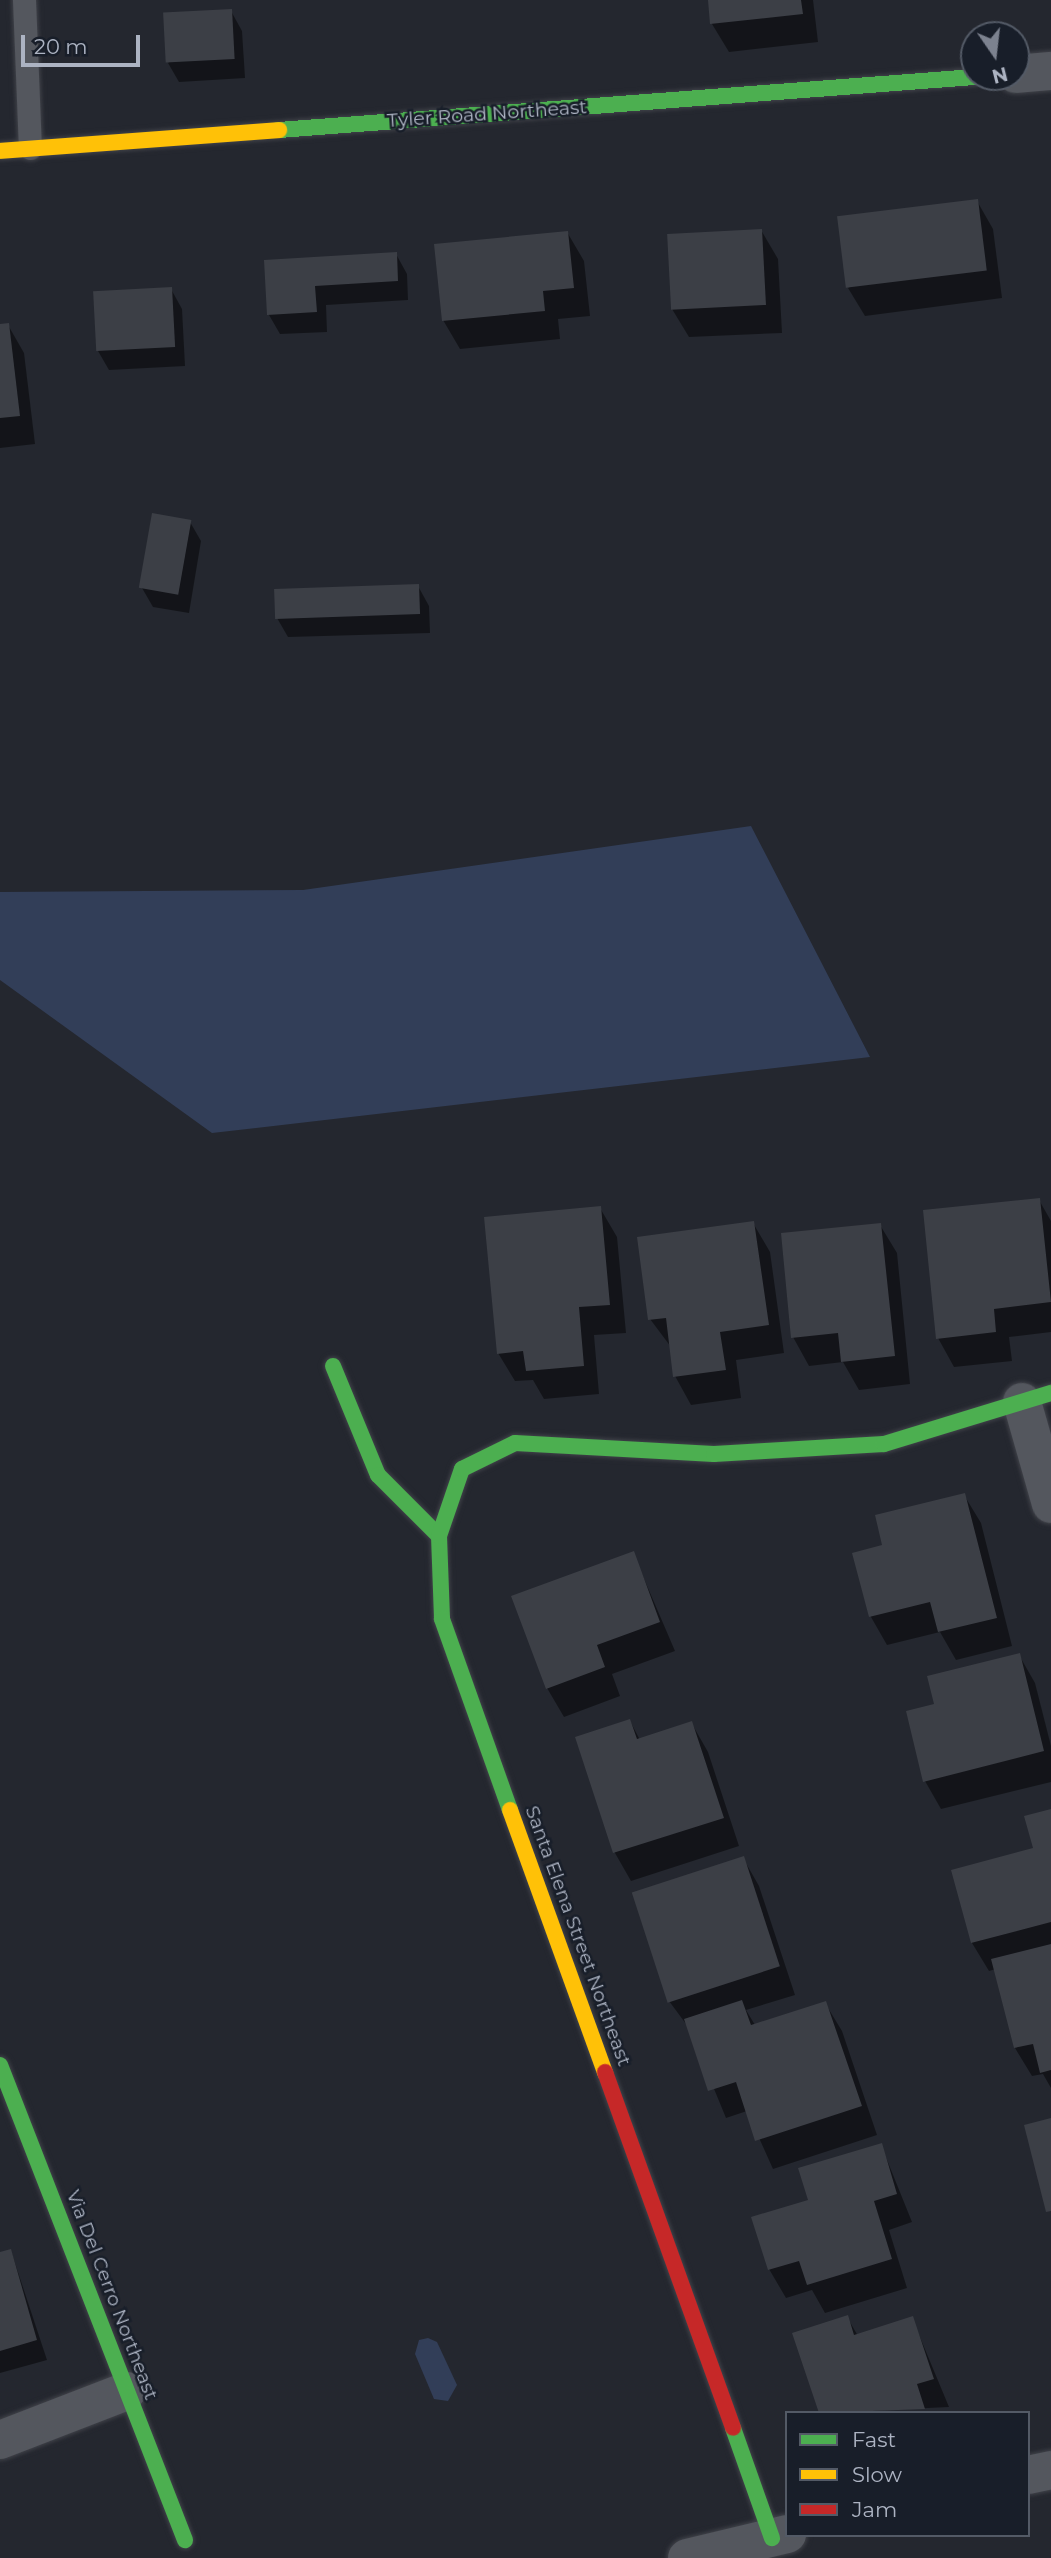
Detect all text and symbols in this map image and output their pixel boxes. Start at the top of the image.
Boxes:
scale bar [24,21,144,65]
north arrow [960,21,1030,91]
text: 20 m [34,34,88,59]
text: N [989,62,1010,88]
street label: Tyler Road Northeast [386,96,588,132]
street label: Santa Elena Street Northeast [520,1803,636,2069]
street label: Via Del Cerro Northeast [61,2187,163,2403]
legend [785,2411,1030,2537]
text: Fast [852,2427,896,2452]
text: Slow [852,2462,902,2487]
text: Jam [852,2497,897,2522]

